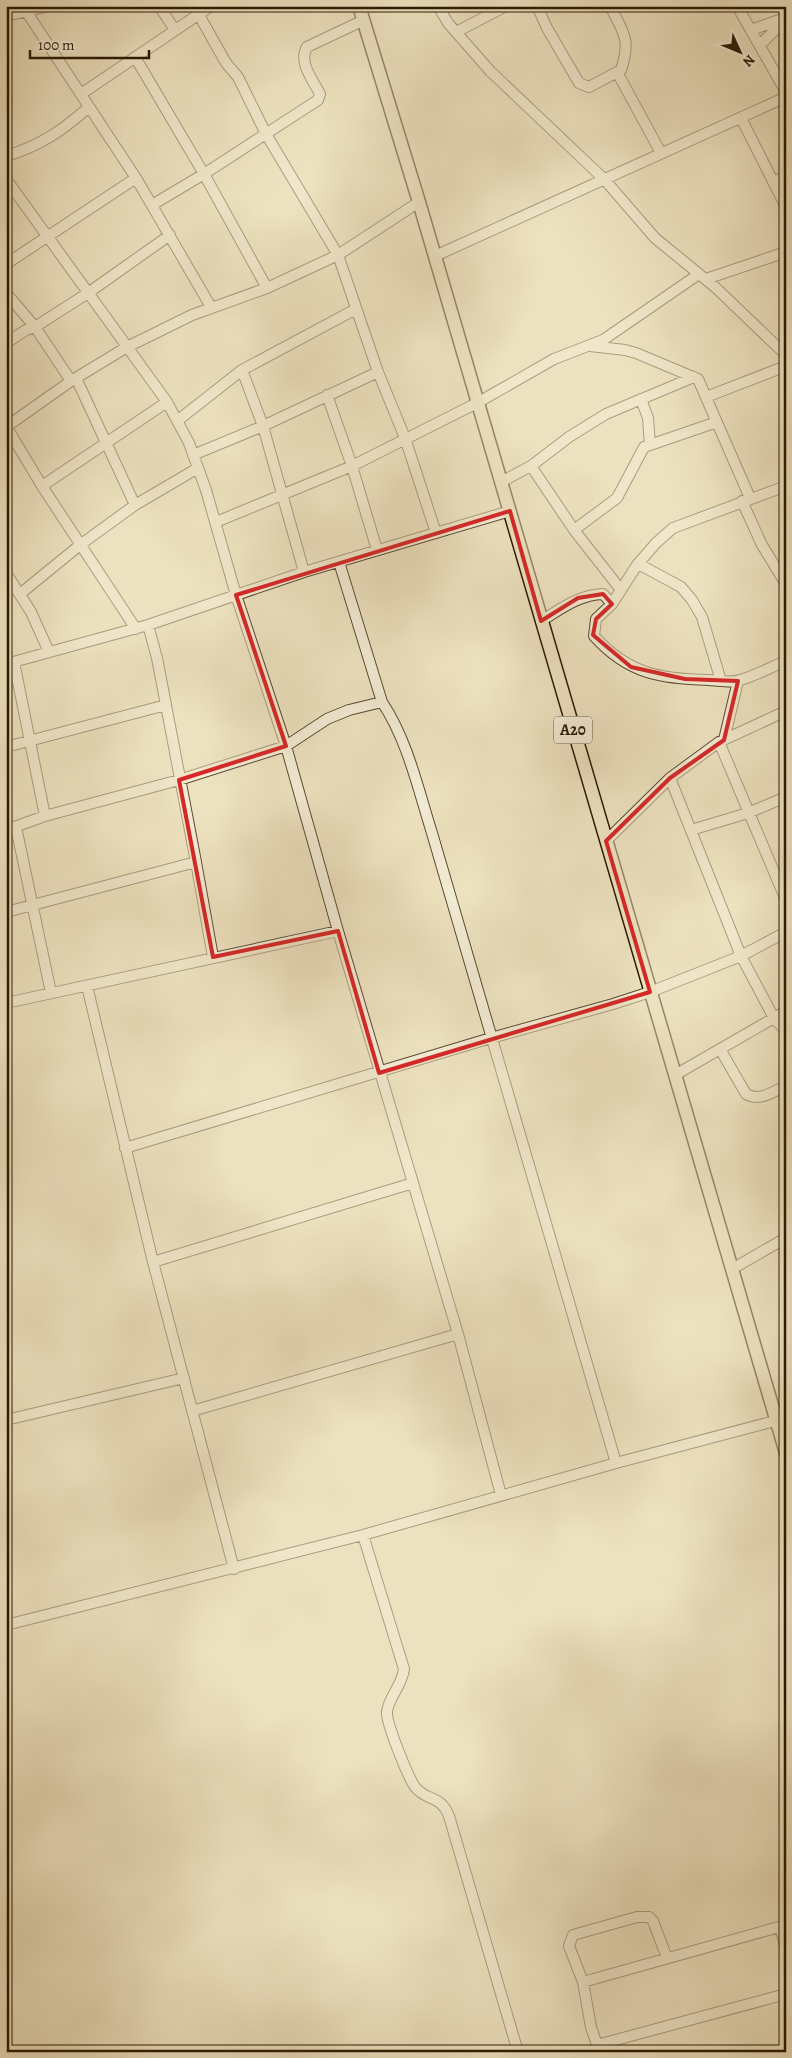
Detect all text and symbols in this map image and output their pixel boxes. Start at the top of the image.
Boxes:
scale bar [30,28,149,60]
north arrow [714,28,764,78]
text: 100 m [38,35,75,55]
text: N [739,50,759,71]
road number: A20 [554,716,592,744]

